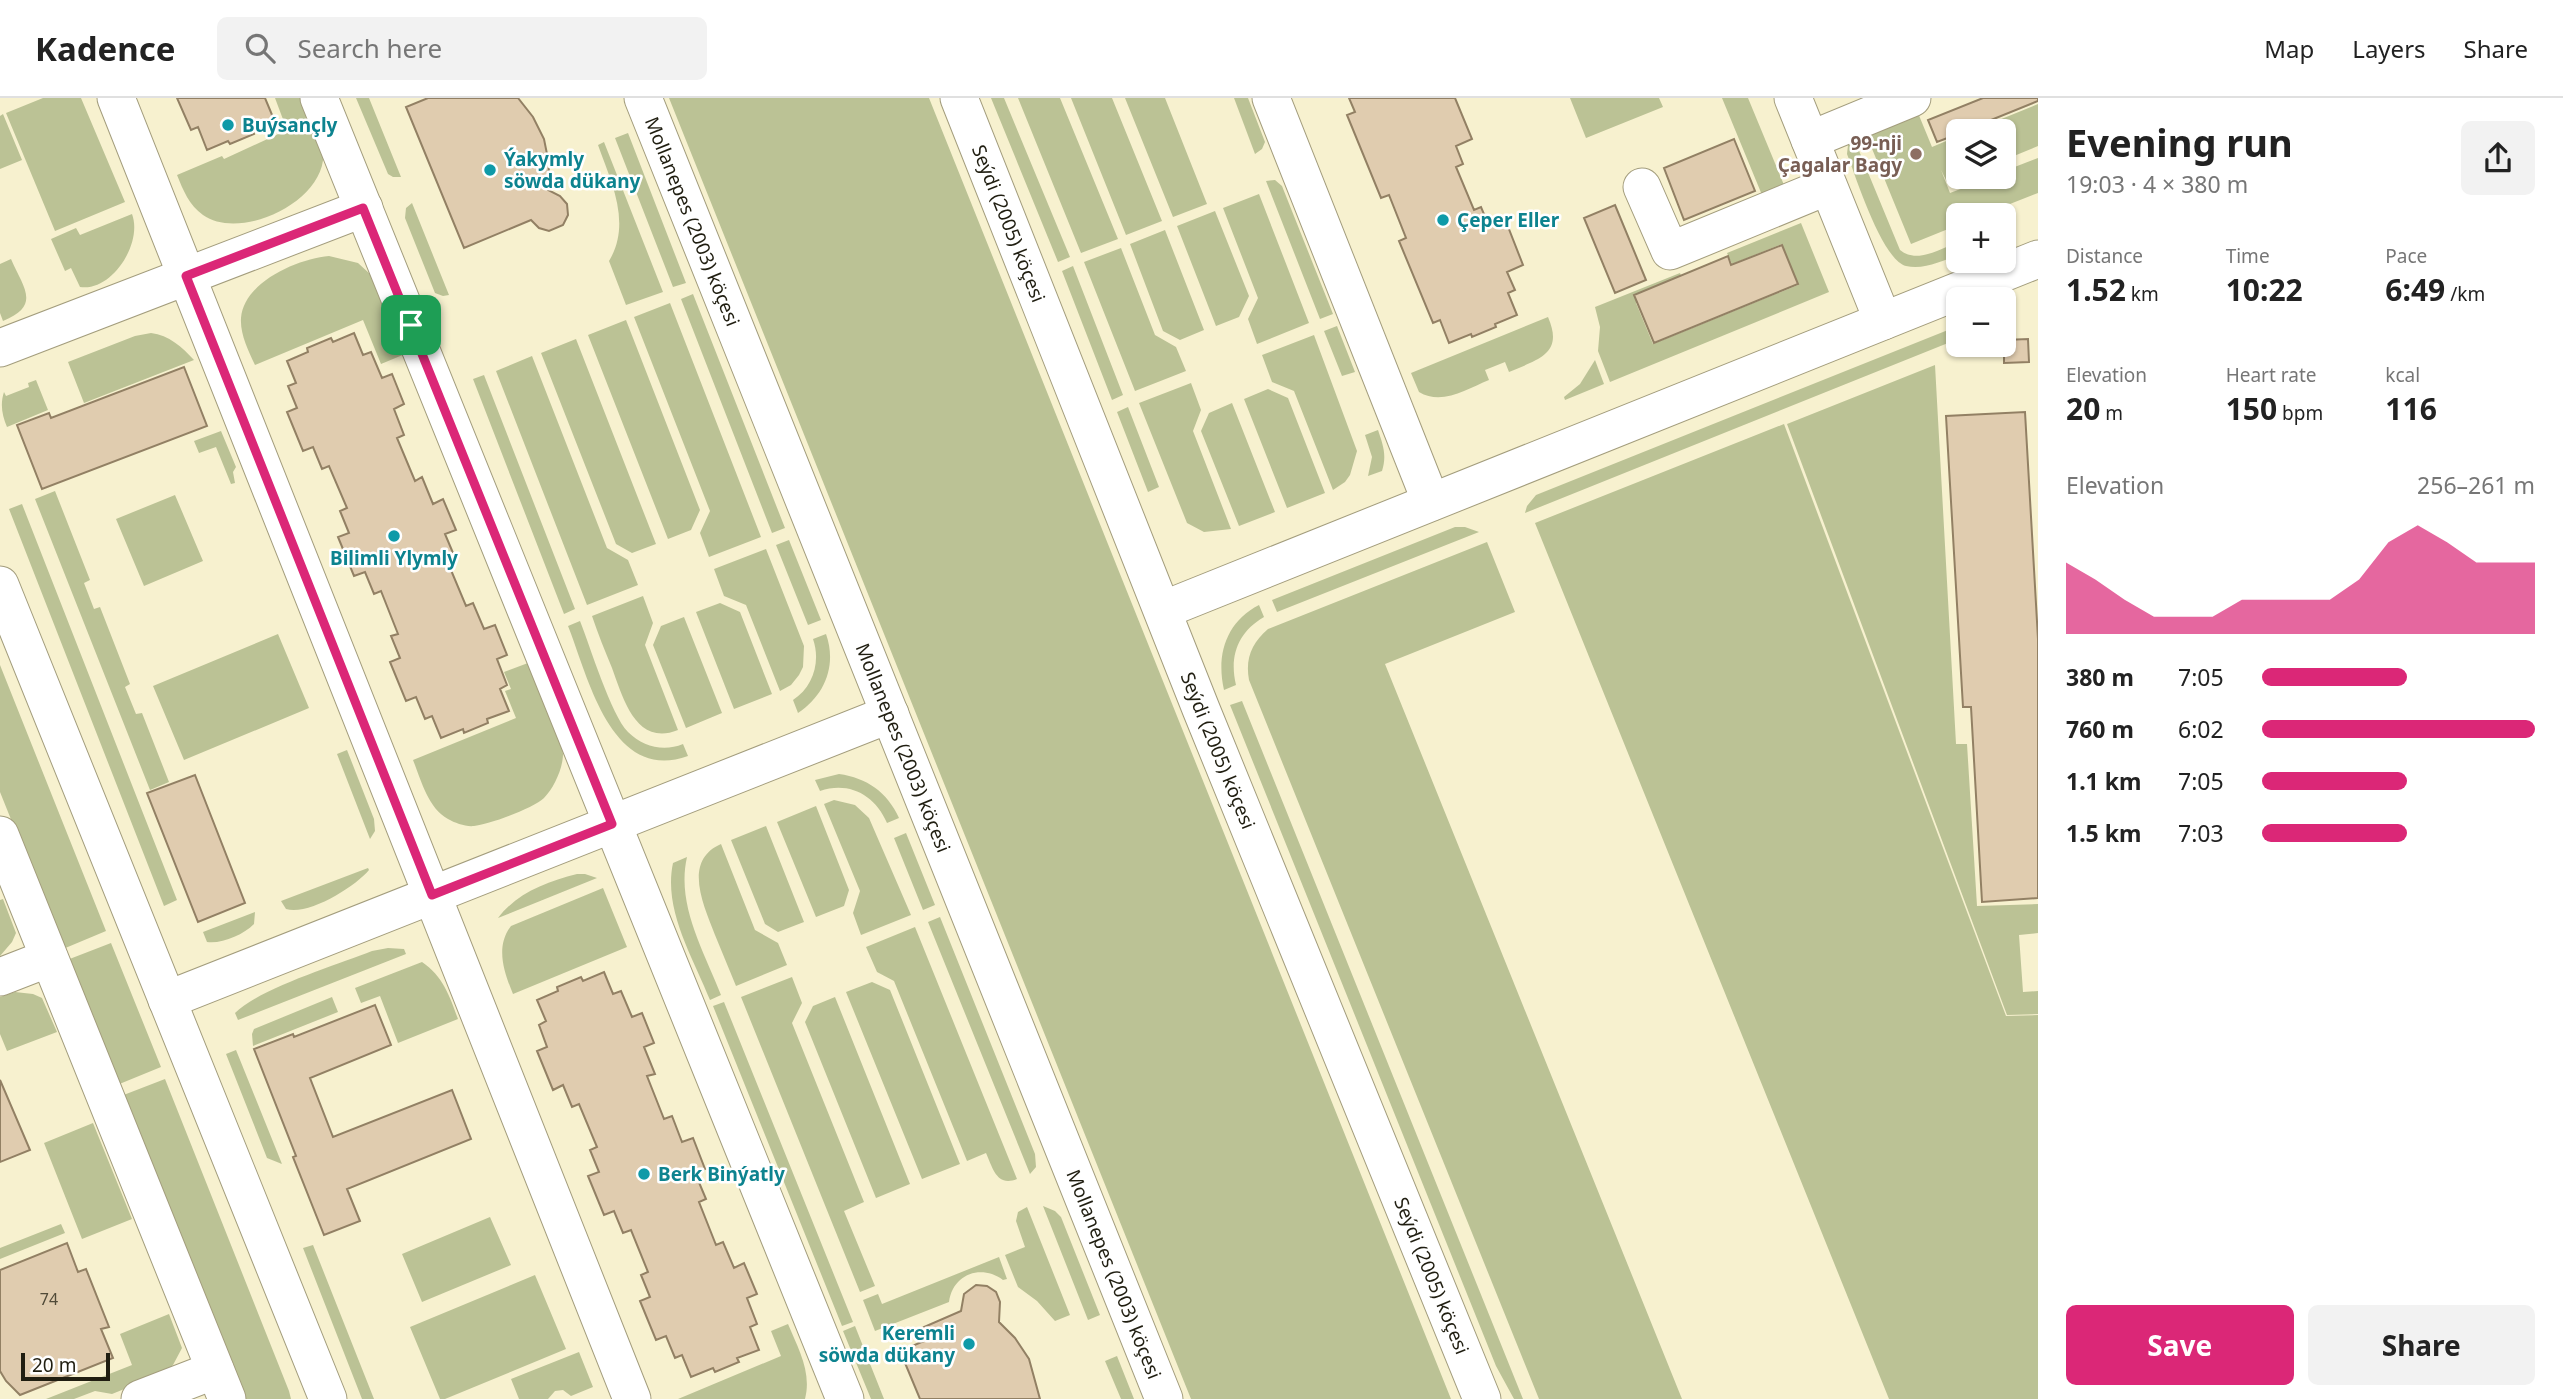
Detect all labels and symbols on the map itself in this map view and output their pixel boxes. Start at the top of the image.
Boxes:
place label: Buýsançly [242,112,338,138]
street label: Mollanepes (2003) köçesi [639,113,746,330]
marker: Buýsançly [220,117,236,133]
place label: 99-nji Çagalar Bagy [1778,130,1902,178]
street label: Seýdi (2005) köçesi [966,141,1052,306]
place label: Ýakymly söwda dükany [504,146,640,194]
marker: 99-nji Çagalar Bagy [1908,146,1924,162]
marker: Ýakymly söwda dükany [482,162,498,178]
place label: Çeper Eller [1457,207,1560,233]
marker: Çeper Eller [1435,212,1451,228]
pin [381,295,441,355]
marker: Bilimli Ylymly [386,528,402,544]
place label: Bilimli Ylymly [330,545,458,571]
street label: Mollanepes (2003) köçesi [850,639,957,856]
street label: Seýdi (2005) köçesi [1175,668,1262,833]
place label: Berk Binýatly [658,1161,785,1187]
marker: Berk Binýatly [636,1166,652,1182]
street label: Mollanepes (2003) köçesi [1060,1166,1168,1383]
street label: Seýdi (2005) köçesi [1388,1193,1475,1358]
house number: 74 [40,1288,58,1310]
place label: Keremli söwda dükany [819,1320,955,1368]
marker: Keremli söwda dükany [961,1336,977,1352]
scale bar [21,1350,110,1382]

